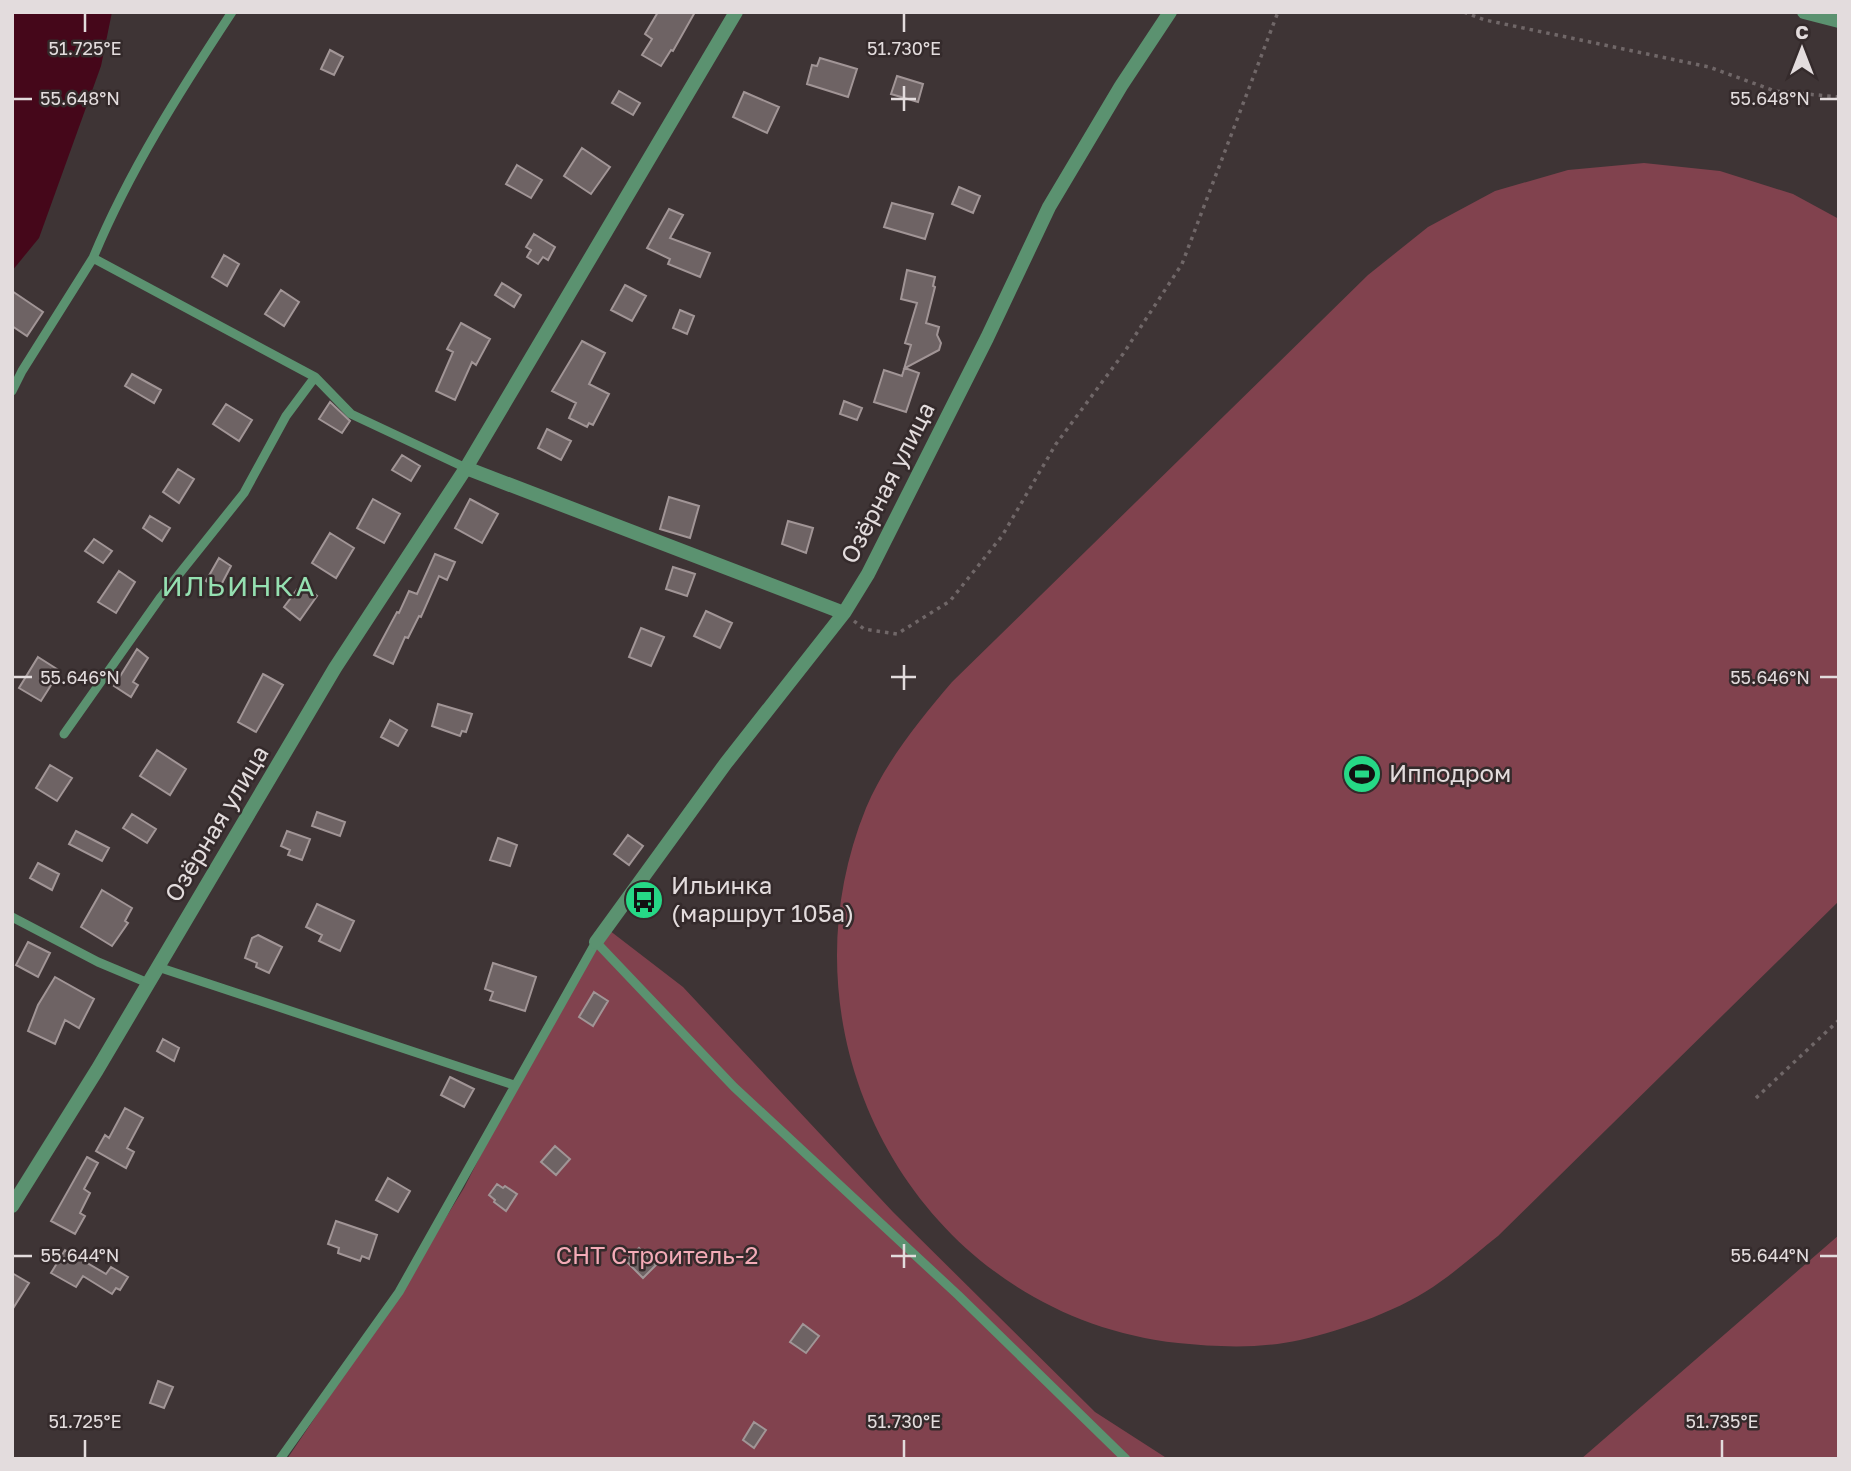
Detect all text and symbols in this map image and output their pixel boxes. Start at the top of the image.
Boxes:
north arrow [1767,14,1837,84]
text: С [1795,20,1809,43]
text: 51.725°E [49,37,122,59]
text: 51.730°E [867,37,941,59]
text: 55.648°N [40,87,120,109]
text: 55.648°N [1730,87,1810,109]
street label: Озёрная улица [834,397,940,568]
district label: ИЛЬИНКА [161,569,317,602]
text: 55.646°N [40,666,120,688]
text: 55.646°N [1730,666,1810,688]
street label: Озёрная улица [158,740,274,907]
sports icon: Ипподром [1341,753,1383,795]
place label: Ипподром [1389,758,1511,787]
place label: Ильинка (маршрут 105а) [671,870,854,927]
bus stop icon: Ильинка (маршрут 105а) [623,879,665,921]
park label: СНТ Строитель-2 [556,1240,758,1269]
text: 55.644°N [41,1244,119,1266]
text: 55.644°N [1731,1244,1809,1266]
text: 51.725°E [49,1410,122,1432]
text: 51.730°E [867,1410,941,1432]
text: 51.735°E [1685,1410,1759,1432]

